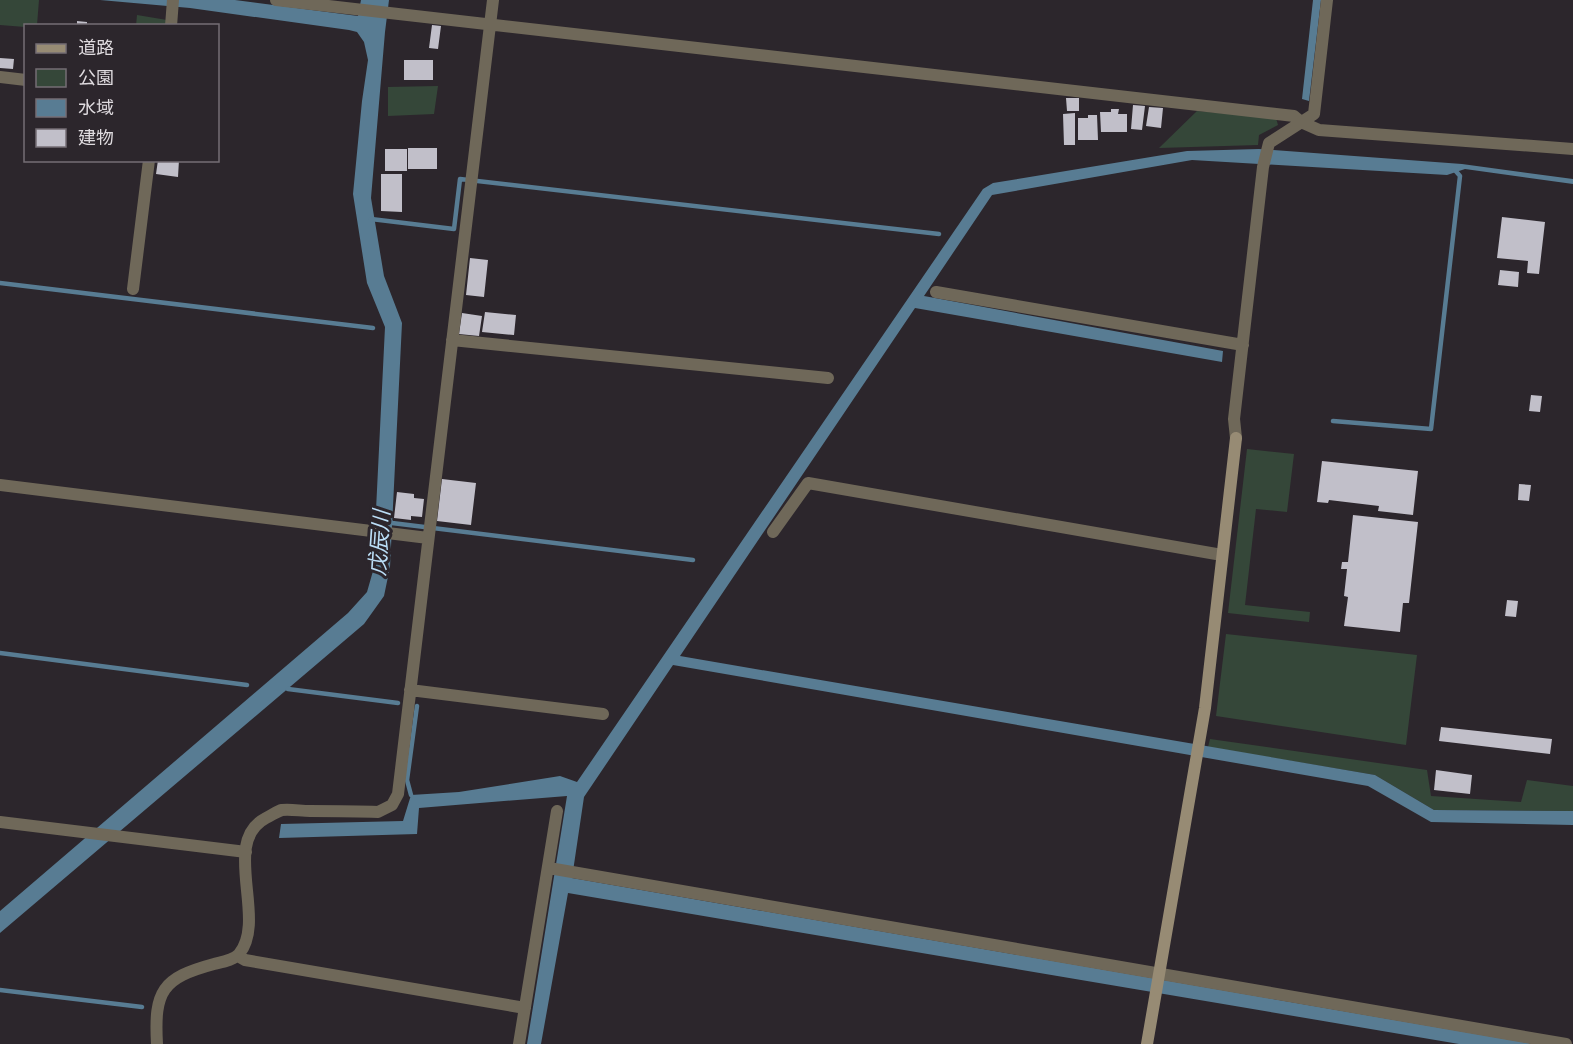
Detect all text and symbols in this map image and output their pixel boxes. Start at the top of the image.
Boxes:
legend [24,24,219,162]
text: 道路 [78,36,114,60]
text: 公園 [78,66,114,90]
text: 水域 [78,96,114,120]
text: 建物 [78,126,114,150]
water label: 戊辰川 [363,507,396,577]

